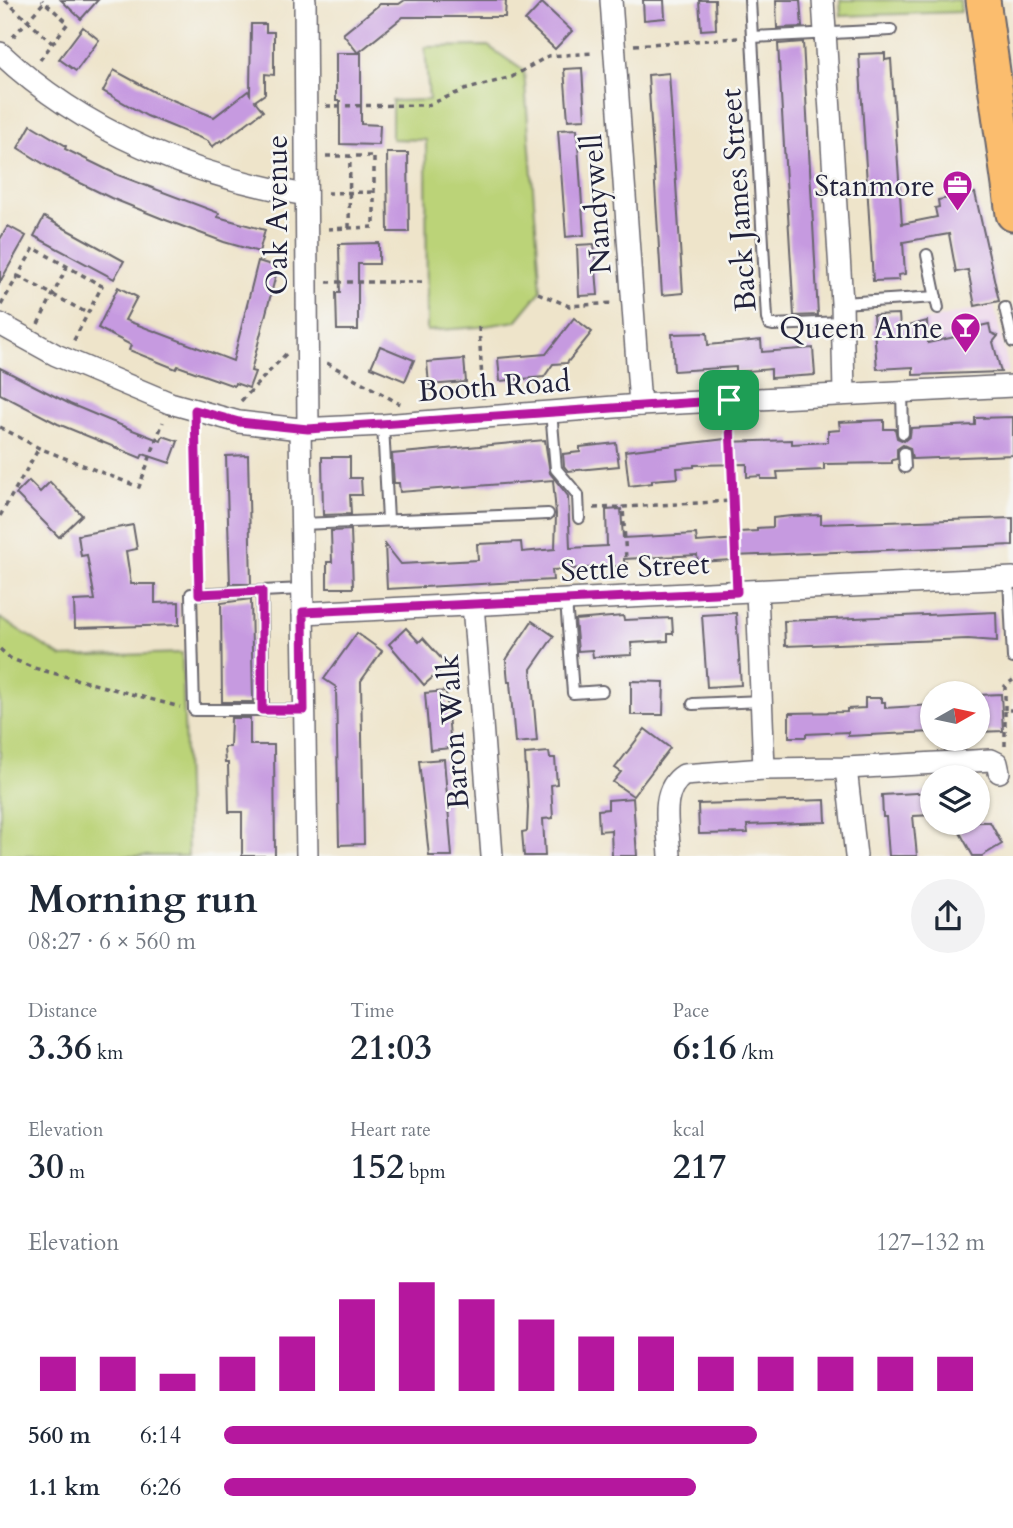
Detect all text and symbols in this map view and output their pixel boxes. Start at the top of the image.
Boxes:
street label: Back James Street [710,87,767,313]
street label: Nandywell [571,132,622,275]
street label: Oak Avenue [257,135,298,295]
place label: Stanmore [814,166,935,207]
office icon: Stanmore [941,169,975,213]
place label: Queen Anne [779,308,943,349]
bar icon: Queen Anne [949,311,983,355]
street label: Booth Road [416,361,572,412]
pin [699,370,759,430]
icon: arrive [710,381,748,419]
street label: Settle Street [560,543,711,592]
street label: Baron Walk [428,653,479,811]
north arrow [920,681,990,751]
map controls [920,681,990,835]
button: layers [920,765,990,835]
text: Morning run [28,874,258,926]
button: share [911,879,985,953]
text: 08:27 · 6 × 560 m [28,926,196,957]
text: Distance [28,998,97,1024]
text: Time [350,998,394,1024]
text: Pace [673,998,709,1024]
text: 3.36 [28,1024,92,1072]
text: 21:03 [350,1024,432,1072]
text: 6:16 [673,1024,737,1072]
text: km [92,1040,123,1066]
text: /km [737,1040,774,1066]
text: Elevation [28,1117,103,1143]
text: Heart rate [350,1117,431,1143]
text: kcal [673,1117,705,1143]
text: 30 [28,1143,64,1191]
text: 152 [350,1143,404,1191]
text: 217 [673,1143,726,1191]
text: m [64,1159,85,1185]
text: bpm [404,1159,446,1185]
text: Elevation [28,1227,119,1258]
text: 127–132 m [876,1227,985,1258]
text: 560 m [28,1420,91,1451]
text: 6:14 [140,1420,181,1451]
text: 1.1 km [28,1472,100,1503]
text: 6:26 [140,1472,181,1503]

